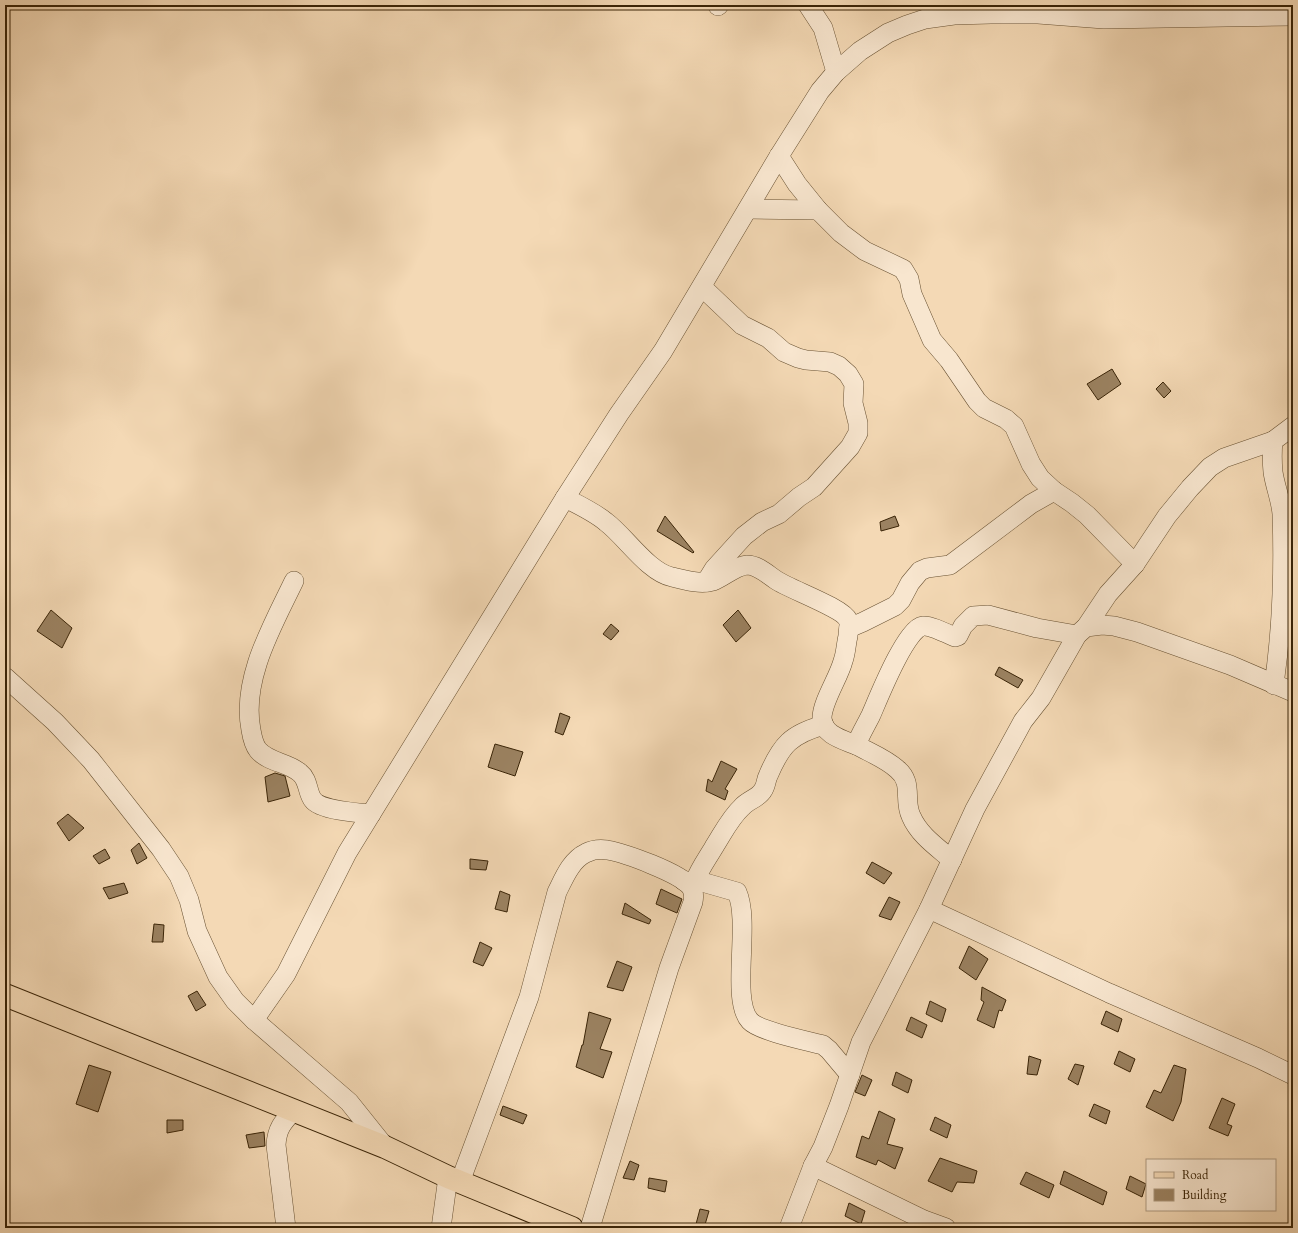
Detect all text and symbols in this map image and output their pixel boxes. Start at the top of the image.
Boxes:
legend [1146,1159,1276,1211]
text: Road [1182,1167,1209,1183]
text: Building [1182,1187,1227,1203]

